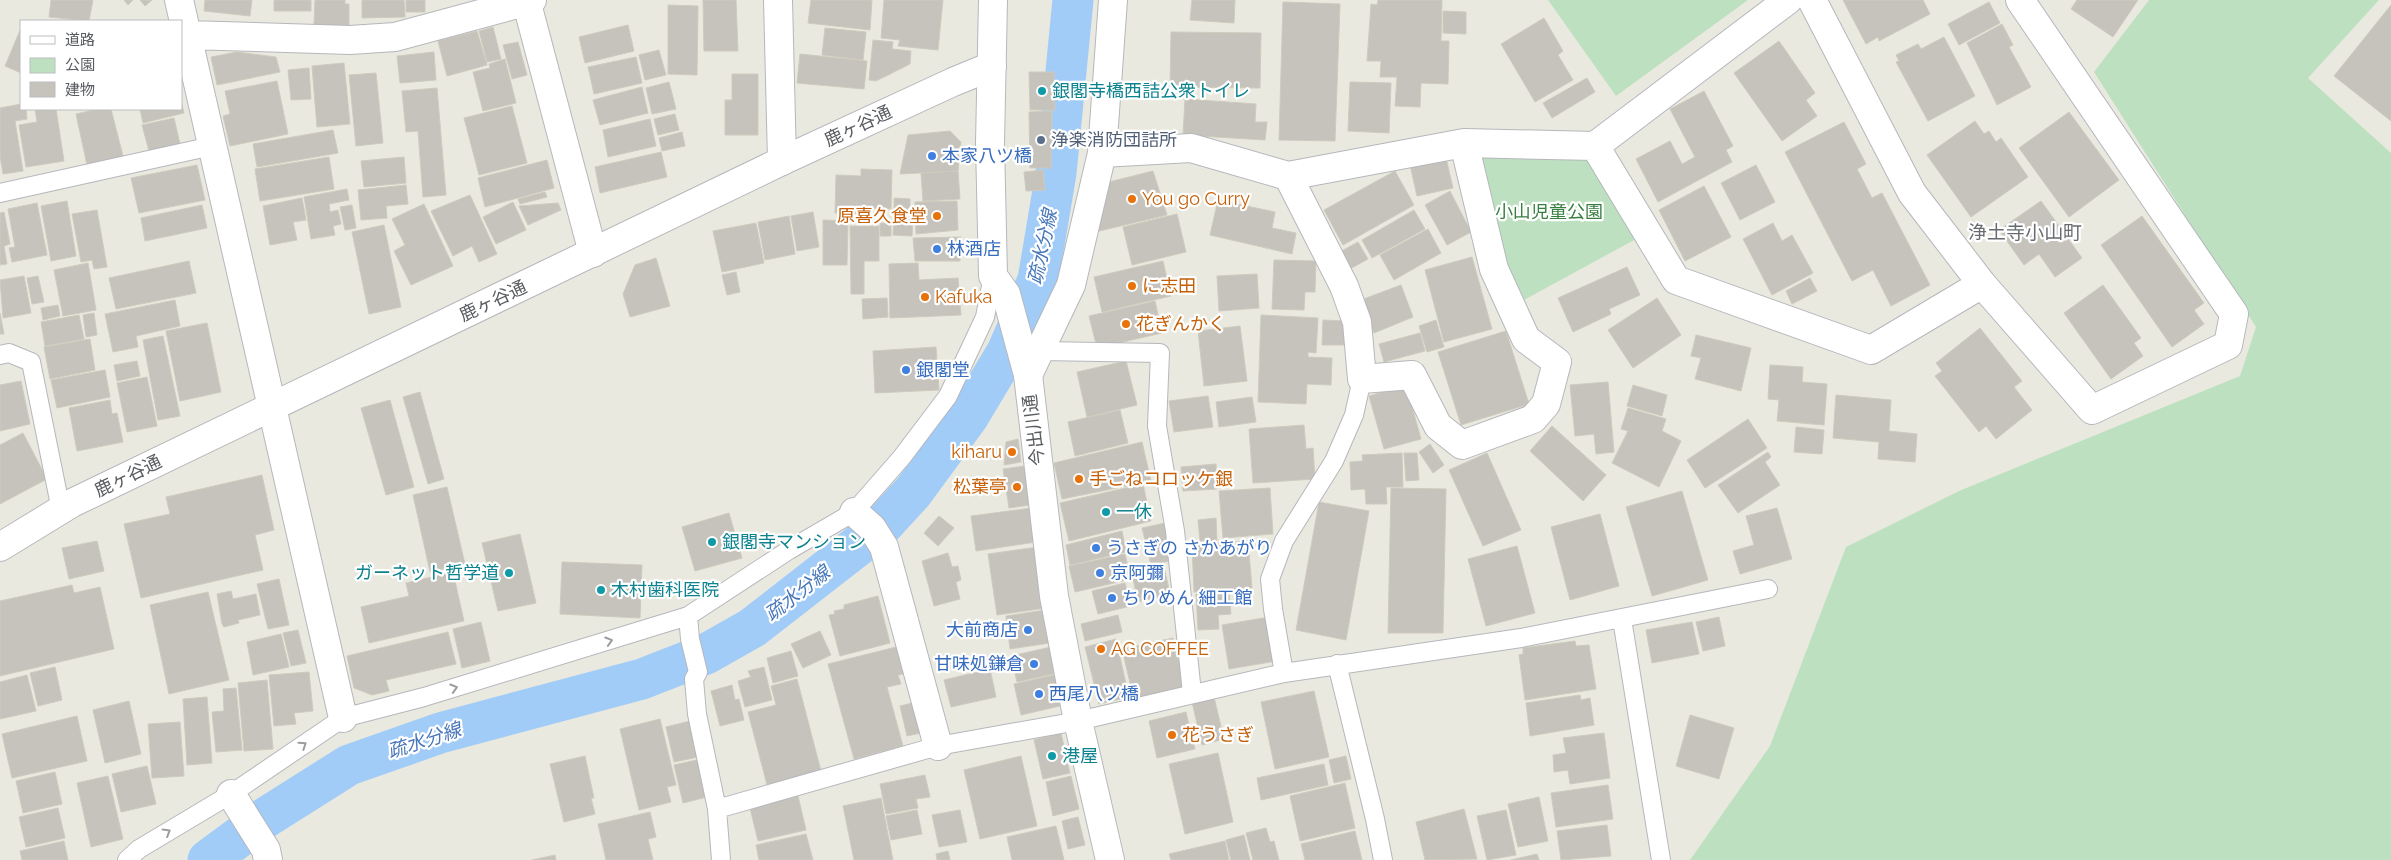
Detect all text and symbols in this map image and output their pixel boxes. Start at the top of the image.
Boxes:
legend [20,20,182,110]
text: 道路 [65,31,95,49]
text: 公園 [65,56,95,74]
place label: 銀閣寺橋西詰公衆トイレ [1052,80,1250,101]
text: 建物 [65,81,95,99]
marker: 銀閣寺橋西詰公衆トイレ [1036,85,1048,97]
street label: 鹿ヶ谷通 [821,101,895,150]
place label: 浄楽消防団詰所 [1051,129,1177,150]
marker: 浄楽消防団詰所 [1035,134,1047,146]
place label: 本家八ツ橋 [942,145,1032,166]
marker: 本家八ツ橋 [926,150,938,162]
place label: You go Curry [1142,188,1250,209]
marker: You go Curry [1126,193,1138,205]
park label: 小山児童公園 [1495,201,1603,222]
place label: 原喜久食堂 [837,205,927,226]
water label: 疏水分線 [1023,206,1061,286]
marker: 原喜久食堂 [931,210,943,222]
district label: 浄土寺小山町 [1968,221,2082,243]
place label: 林酒店 [947,238,1001,259]
marker: 林酒店 [931,243,943,255]
place label: に志田 [1142,275,1196,296]
street label: 鹿ヶ谷通 [456,276,530,325]
marker: に志田 [1126,280,1138,292]
place label: Kafuka [935,286,992,307]
marker: Kafuka [919,291,931,303]
place label: 花ぎんかく [1136,313,1226,334]
marker: 花ぎんかく [1120,318,1132,330]
place label: 銀閣堂 [916,359,970,380]
marker: 銀閣堂 [900,364,912,376]
street label: 今出川通 [1019,393,1048,467]
place label: kiharu [951,441,1002,462]
marker: kiharu [1006,446,1018,458]
street label: 鹿ヶ谷通 [91,450,165,501]
place label: 手ごねコロッケ銀 [1089,468,1233,489]
marker: 手ごねコロッケ銀 [1073,473,1085,485]
place label: 松葉亭 [953,476,1007,497]
marker: 松葉亭 [1011,481,1023,493]
place label: 一休 [1116,501,1152,522]
marker: 一休 [1100,506,1112,518]
place label: 銀閣寺マンション [722,531,866,552]
marker: 銀閣寺マンション [706,536,718,548]
place label: うさぎの さかあがり [1106,537,1273,558]
marker: うさぎの さかあがり [1090,542,1102,554]
water label: 疏水分線 [760,560,835,625]
place label: ガーネット哲学道 [355,562,499,583]
place label: 京阿彌 [1110,562,1164,583]
marker: ガーネット哲学道 [503,567,515,579]
marker: 京阿彌 [1094,567,1106,579]
place label: 木村歯科医院 [611,579,719,600]
marker: 木村歯科医院 [595,584,607,596]
place label: ちりめん 細工館 [1122,587,1253,608]
marker: ちりめん 細工館 [1106,592,1118,604]
place label: 大前商店 [946,619,1018,640]
marker: 大前商店 [1022,624,1034,636]
one-way arrow [605,637,613,647]
place label: AG COFFEE [1111,638,1209,659]
marker: AG COFFEE [1095,643,1107,655]
place label: 甘味処鎌倉 [934,653,1024,674]
marker: 甘味処鎌倉 [1028,658,1040,670]
one-way arrow [449,683,457,693]
place label: 西尾八ツ橋 [1049,683,1139,704]
marker: 西尾八ツ橋 [1033,688,1045,700]
water label: 疏水分線 [384,717,465,762]
place label: 花うさぎ [1182,724,1254,745]
marker: 花うさぎ [1166,729,1178,741]
one-way arrow [298,742,307,751]
place label: 港屋 [1062,745,1098,766]
marker: 港屋 [1046,750,1058,762]
one-way arrow [161,829,170,839]

